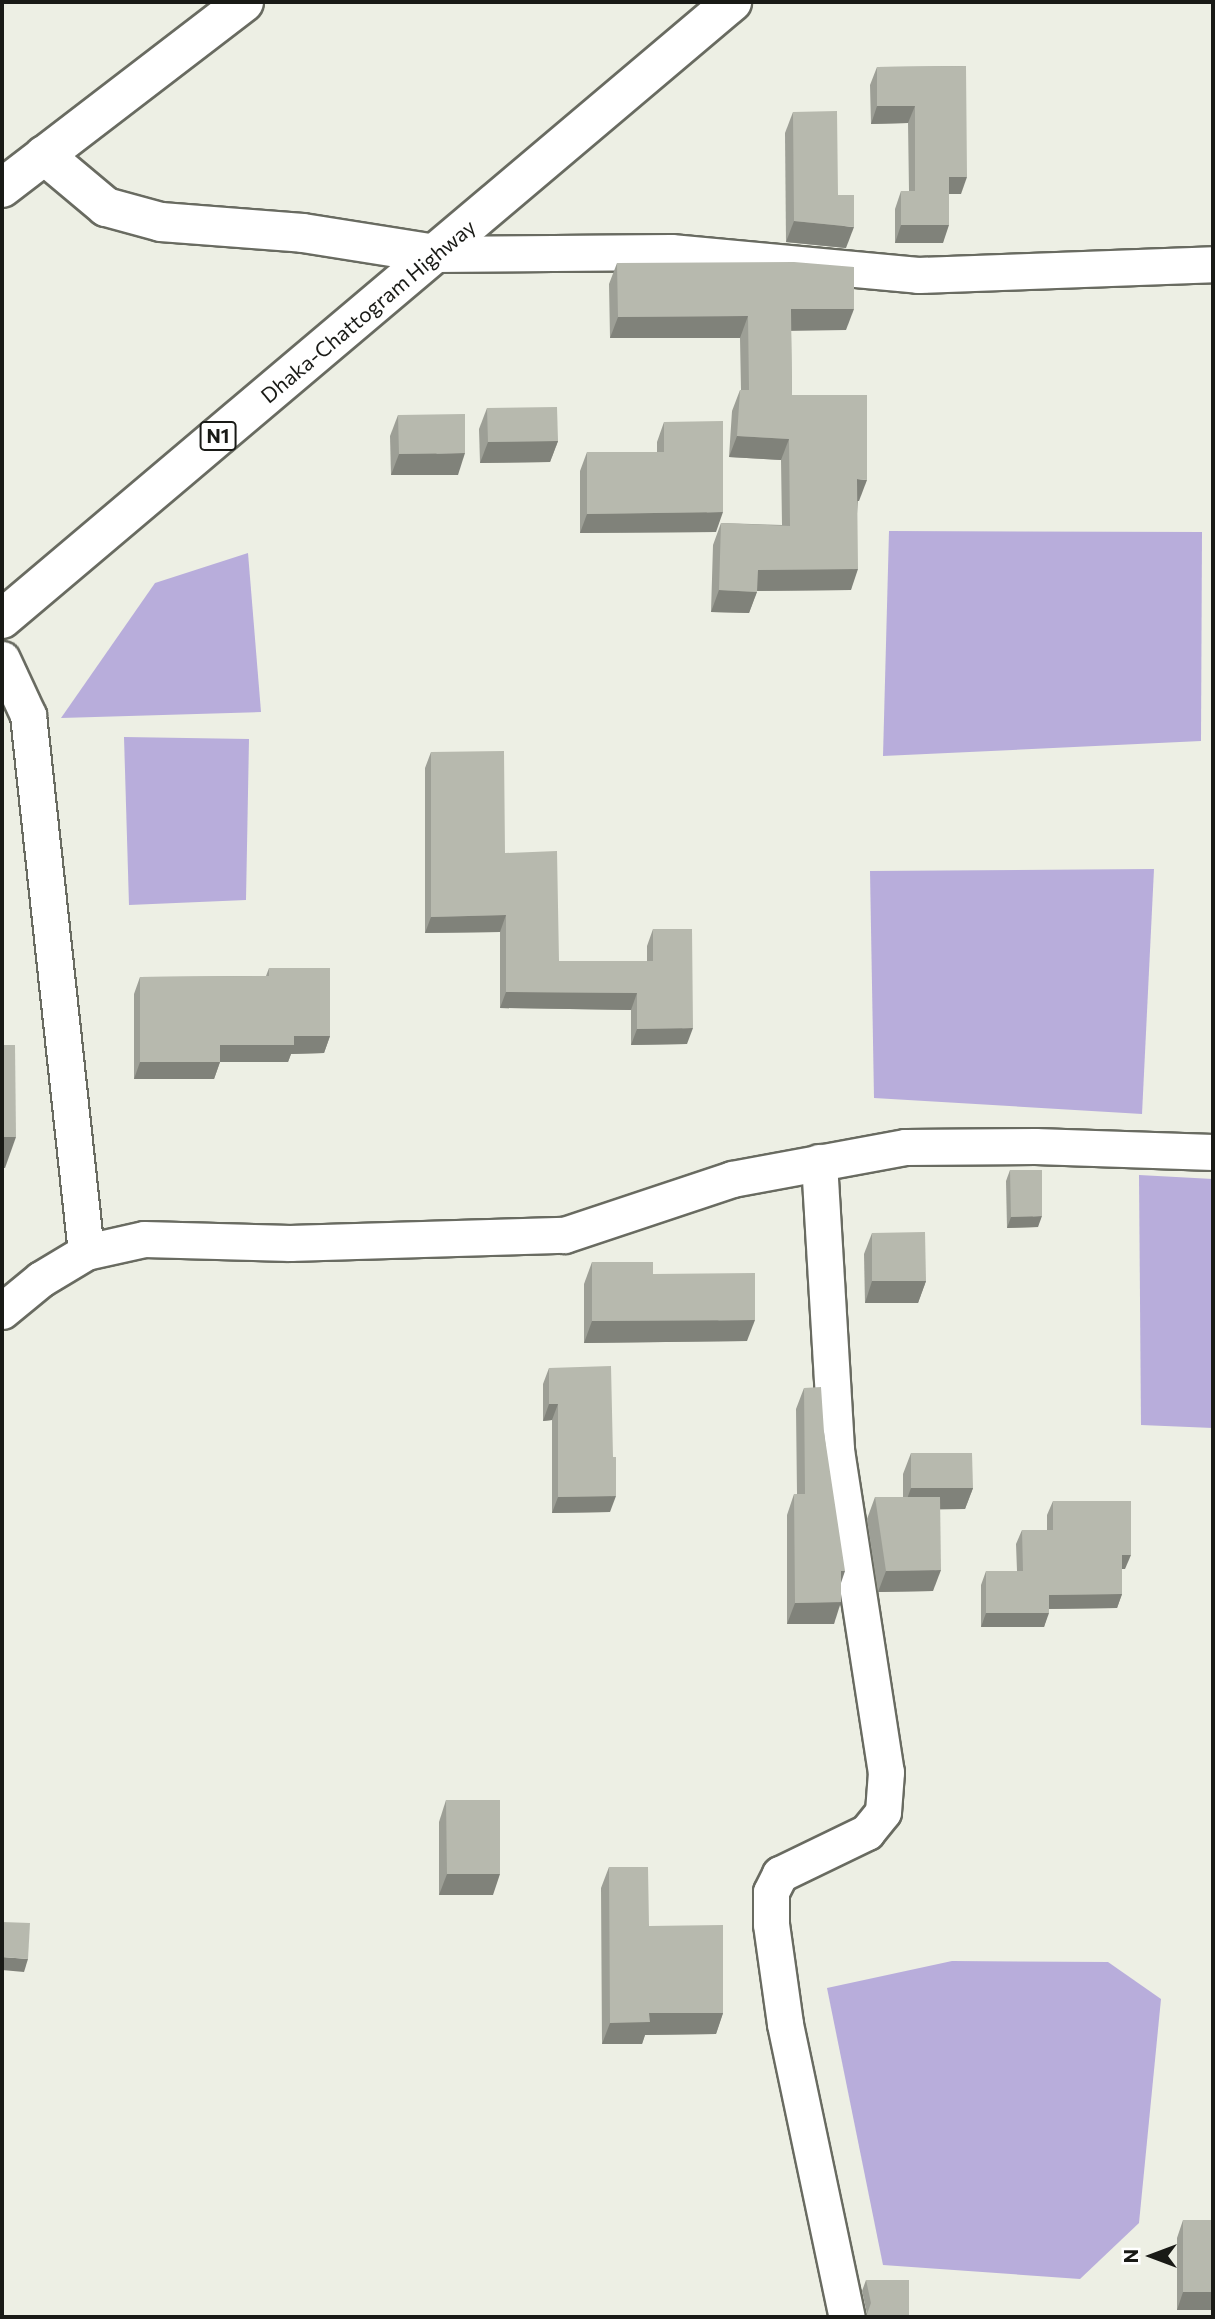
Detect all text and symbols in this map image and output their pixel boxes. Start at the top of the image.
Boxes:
street label: Dhaka-Chattogram Highway [256,214,480,408]
road number: N1 [199,420,237,452]
north arrow [1117,2221,1187,2291]
text: N [1119,2249,1142,2263]

